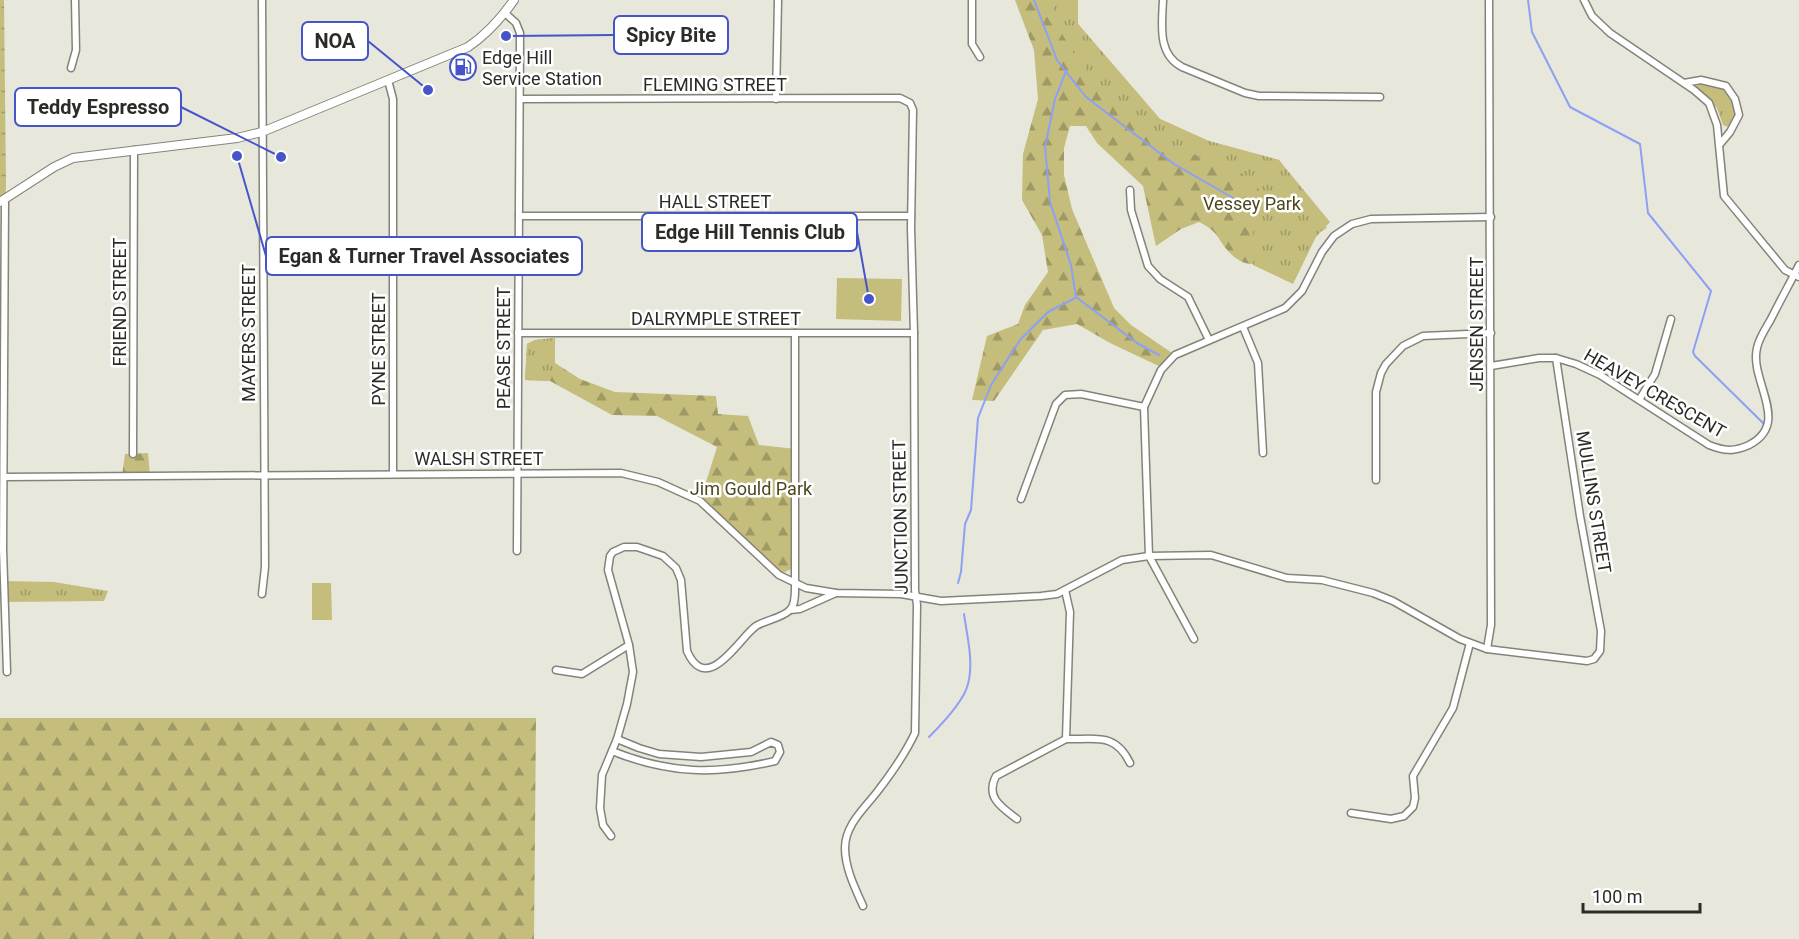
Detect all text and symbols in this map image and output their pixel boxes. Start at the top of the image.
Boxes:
callout: Spicy Bite [614,16,728,54]
callout: NOA [302,22,368,60]
text: Spicy Bite [626,23,716,47]
text: NOA [314,29,356,53]
place label: Edge Hill Service Station [482,47,602,89]
fuel station icon: Edge Hill Service Station [448,52,478,82]
street label: FLEMING STREET [643,74,787,95]
callout: Teddy Espresso [15,88,181,126]
text: Teddy Espresso [27,95,169,119]
street label: HALL STREET [659,191,772,212]
park label: Vessey Park [1203,193,1302,214]
callout: Edge Hill Tennis Club [642,213,857,251]
text: Edge Hill Tennis Club [655,220,845,244]
street label: FRIEND STREET [109,237,130,367]
callout: Egan & Turner Travel Associates [266,237,582,275]
text: Egan & Turner Travel Associates [279,244,569,268]
street label: JENSEN STREET [1466,256,1487,392]
street label: MAYERS STREET [238,264,259,402]
street label: PEASE STREET [493,286,514,409]
street label: PYNE STREET [368,292,389,406]
street label: DALRYMPLE STREET [631,308,801,329]
street label: HEAVEY CRESCENT [1580,344,1730,442]
street label: MULLINS STREET [1572,429,1616,575]
street label: JUNCTION STREET [888,439,912,595]
street label: WALSH STREET [415,448,544,469]
park label: Jim Gould Park [690,478,813,499]
scale bar [1583,876,1700,914]
text: 100 m [1592,886,1643,907]

